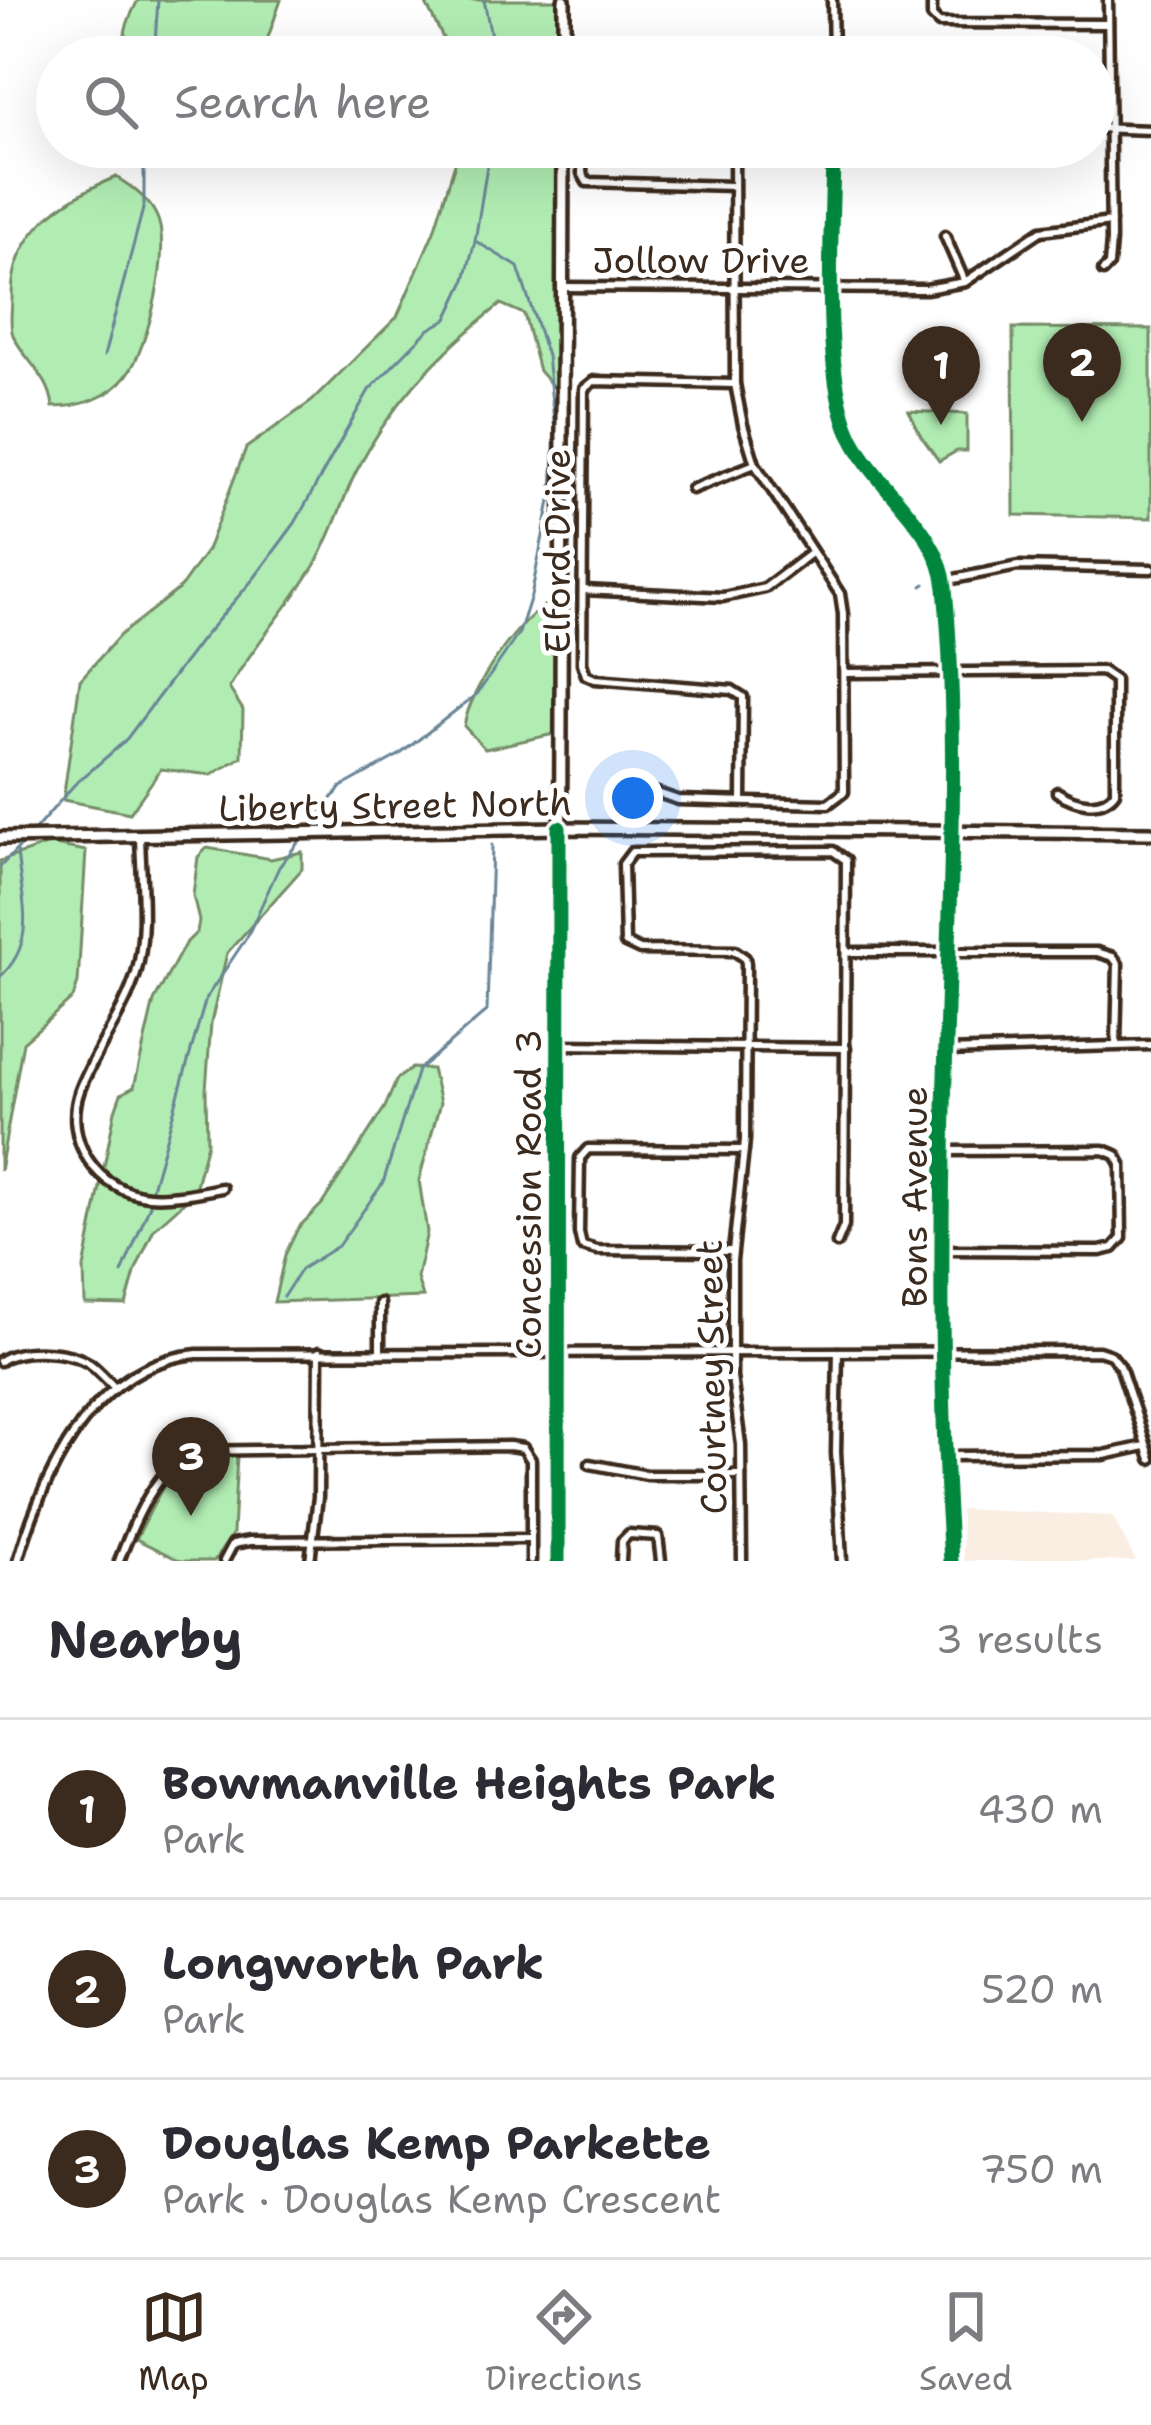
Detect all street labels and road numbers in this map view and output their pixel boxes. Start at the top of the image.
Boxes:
street label: Jollow Drive [592,236,810,285]
street label: Elford Drive [533,449,582,653]
street label: Liberty Street North [218,778,572,833]
street label: Concession Road 3 [504,1029,553,1359]
street label: Bons Avenue [890,1086,939,1308]
street label: Courtney Street [685,1239,738,1515]

